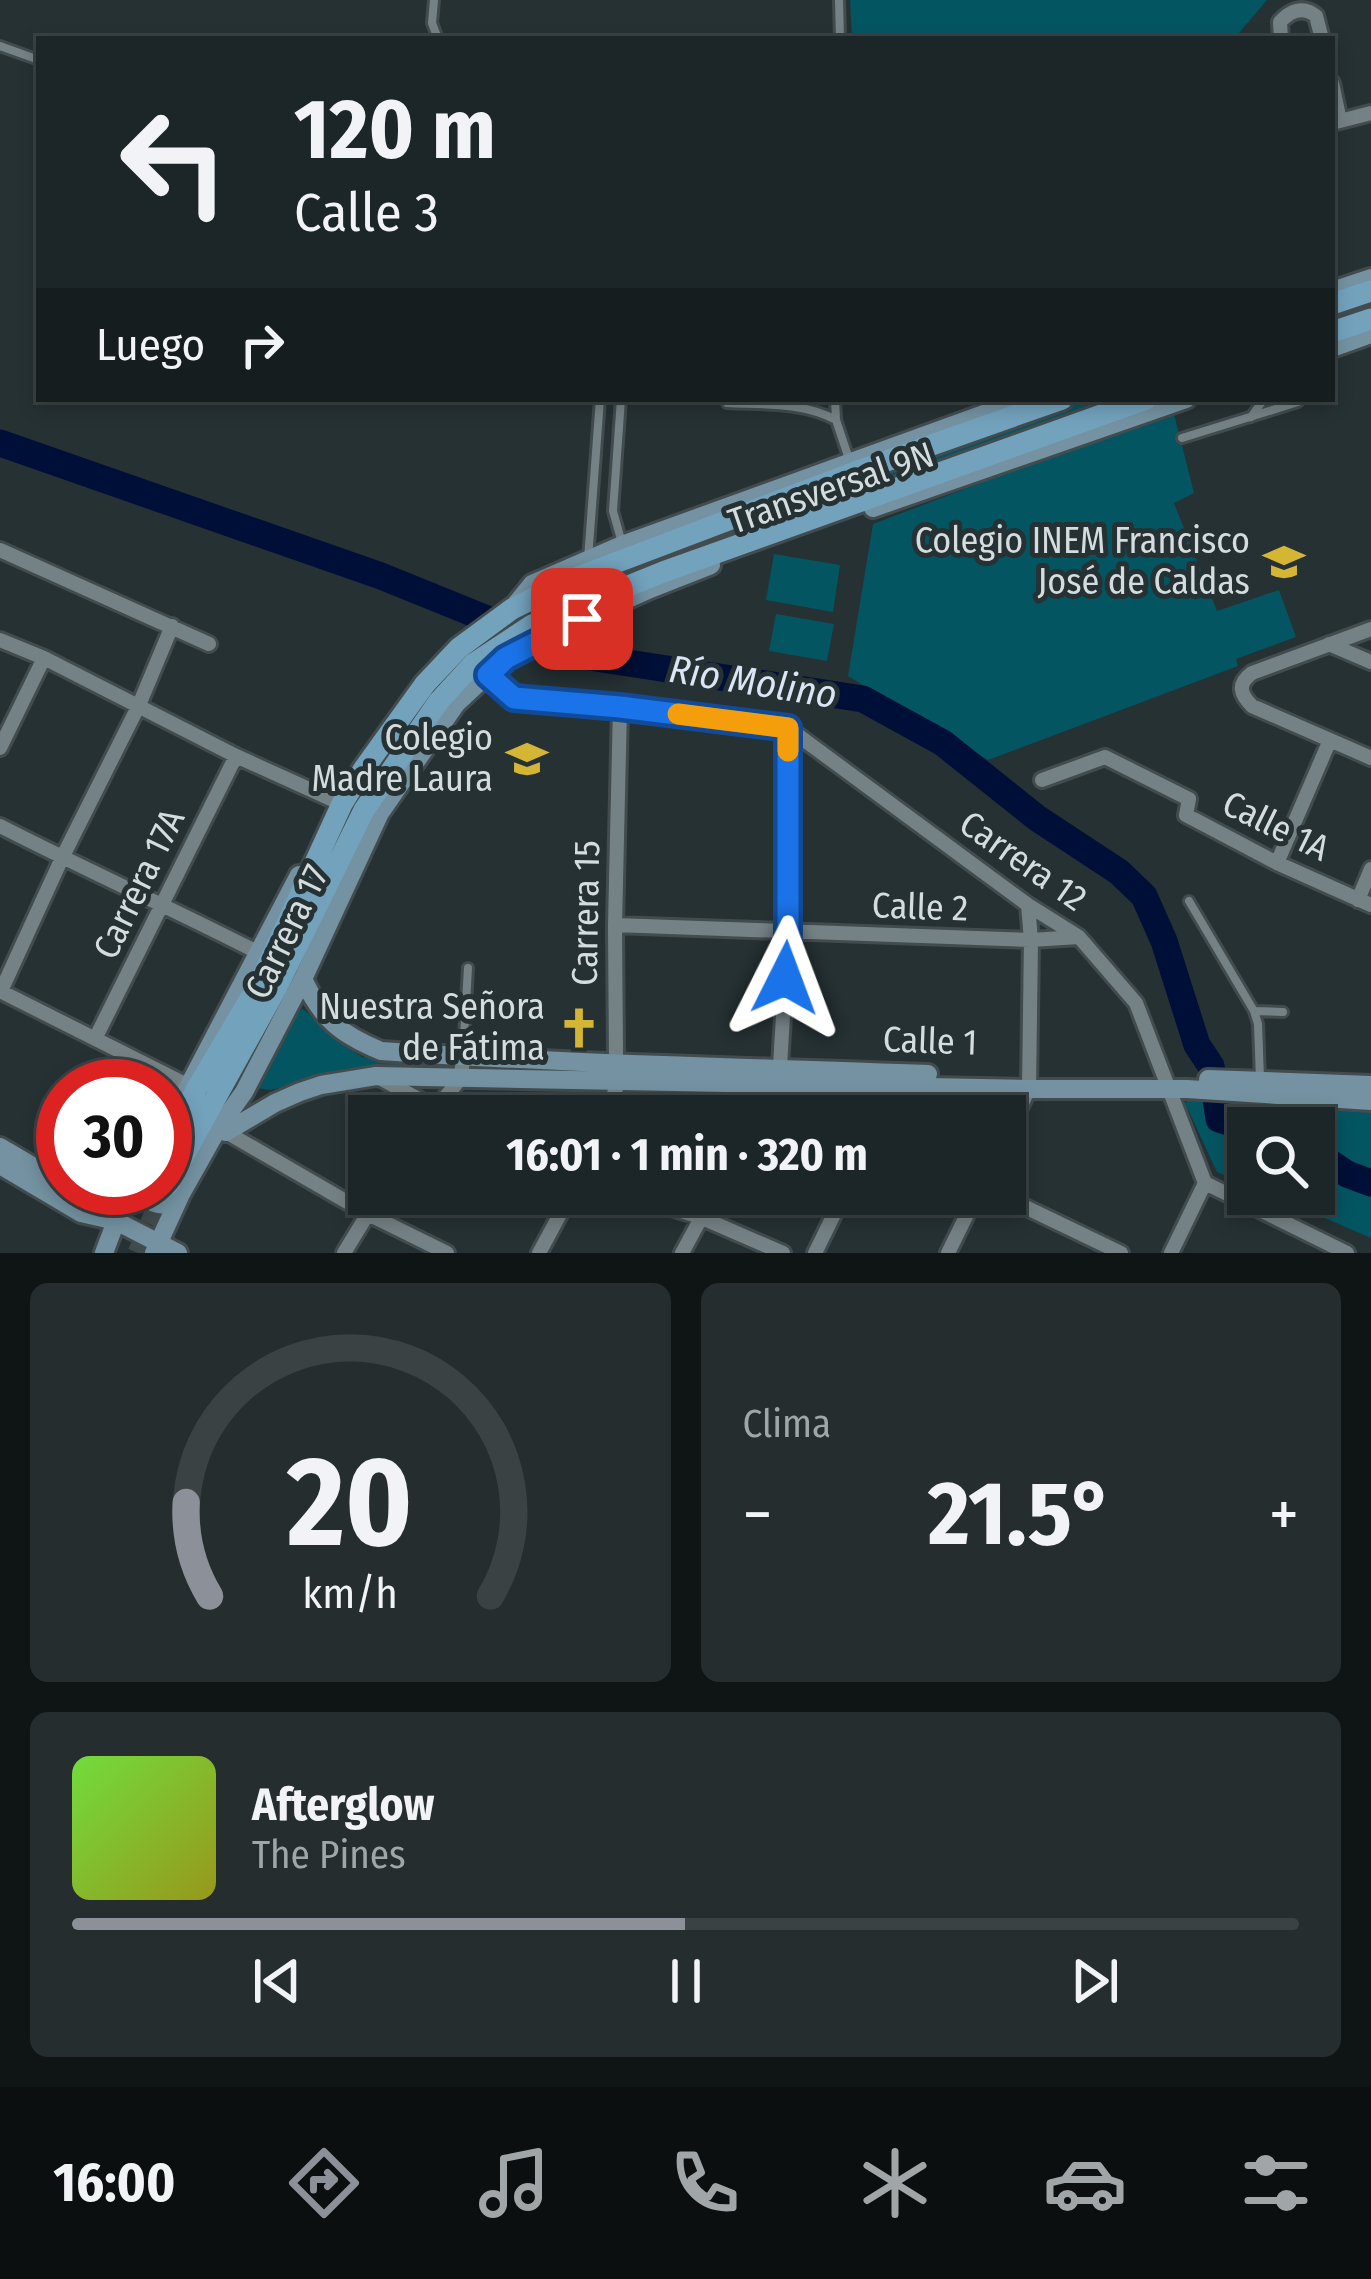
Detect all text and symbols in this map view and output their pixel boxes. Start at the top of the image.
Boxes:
text: 120 m [294,79,496,180]
icon: left [96,84,252,240]
text: Calle 3 [294,181,439,245]
icon: right [229,312,295,378]
text: Luego [96,318,205,372]
street label: Transversal 9N [723,432,939,544]
place label: Colegio INEM Francisco José de Caldas [915,519,1250,604]
school or university icon: Colegio INEM Francisco José de Caldas [1261,539,1307,585]
pin [531,568,633,670]
icon: arrive [549,586,615,652]
water label: Río Molino [666,646,840,718]
place label: Colegio Madre Laura [311,716,493,801]
school or university icon: Colegio Madre Laura [504,736,550,782]
street label: Calle 1A [1215,781,1337,871]
street label: Carrera 12 [951,801,1095,921]
street label: Carrera 17A [84,802,194,966]
street label: Carrera 15 [563,840,609,986]
street label: Carrera 17 [236,858,338,1006]
street label: Calle 2 [871,883,969,931]
position arrow [722,915,848,1041]
place label: Nuestra Señora de Fátima [319,985,545,1070]
church icon: Nuestra Señora de Fátima [556,1005,602,1051]
street label: Calle 1 [882,1017,978,1065]
speed limit sign: 30 [36,1059,192,1215]
map controls [1227,1107,1335,1215]
button: search [1227,1107,1335,1215]
text: 16:01 · 1 min · 320 m [506,1128,868,1182]
text: Clima [743,1401,831,1447]
text: 20 [286,1428,413,1578]
text: 21.5° [928,1460,1113,1568]
text: − [743,1475,772,1554]
text: + [1269,1475,1299,1554]
text: km/h [302,1567,398,1618]
text: Afterglow [252,1778,434,1832]
text: The Pines [252,1832,406,1878]
icon: previous [244,1948,310,2014]
icon: pause [653,1948,719,2014]
icon: next [1062,1948,1128,2014]
icon: directions [282,2141,366,2225]
icon: music [472,2141,556,2225]
icon: phone [663,2141,747,2225]
icon: climate [853,2141,937,2225]
icon: car [1043,2141,1127,2225]
icon: filters [1234,2141,1318,2225]
text: 16:00 [53,2151,176,2215]

